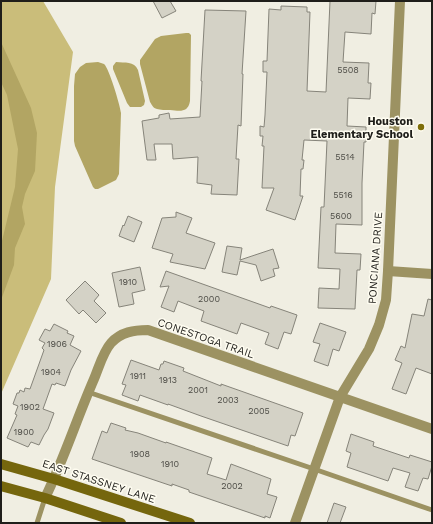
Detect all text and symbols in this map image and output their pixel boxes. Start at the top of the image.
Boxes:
house number: 5508 [337,65,359,75]
place label: Houston Elementary School [311,115,413,141]
marker: Houston Elementary School [416,122,426,132]
house number: 5514 [335,152,355,162]
house number: 5516 [333,190,353,200]
house number: 5600 [330,211,352,221]
street label: PONCIANA DRIVE [366,212,385,305]
house number: 1910 [119,277,137,287]
house number: 2000 [198,294,220,304]
street label: CONESTOGA TRAIL [156,316,256,361]
house number: 1906 [47,339,67,349]
house number: 1904 [41,367,62,377]
house number: 1911 [130,371,146,381]
house number: 1913 [159,375,177,385]
house number: 2001 [188,385,208,395]
house number: 2003 [217,395,239,405]
house number: 1902 [20,402,40,412]
house number: 2005 [248,406,270,416]
house number: 1900 [14,427,35,437]
house number: 1908 [130,449,150,459]
street label: EAST STASSNEY LANE [41,457,157,506]
house number: 1910 [161,459,179,469]
house number: 2002 [221,481,243,491]

